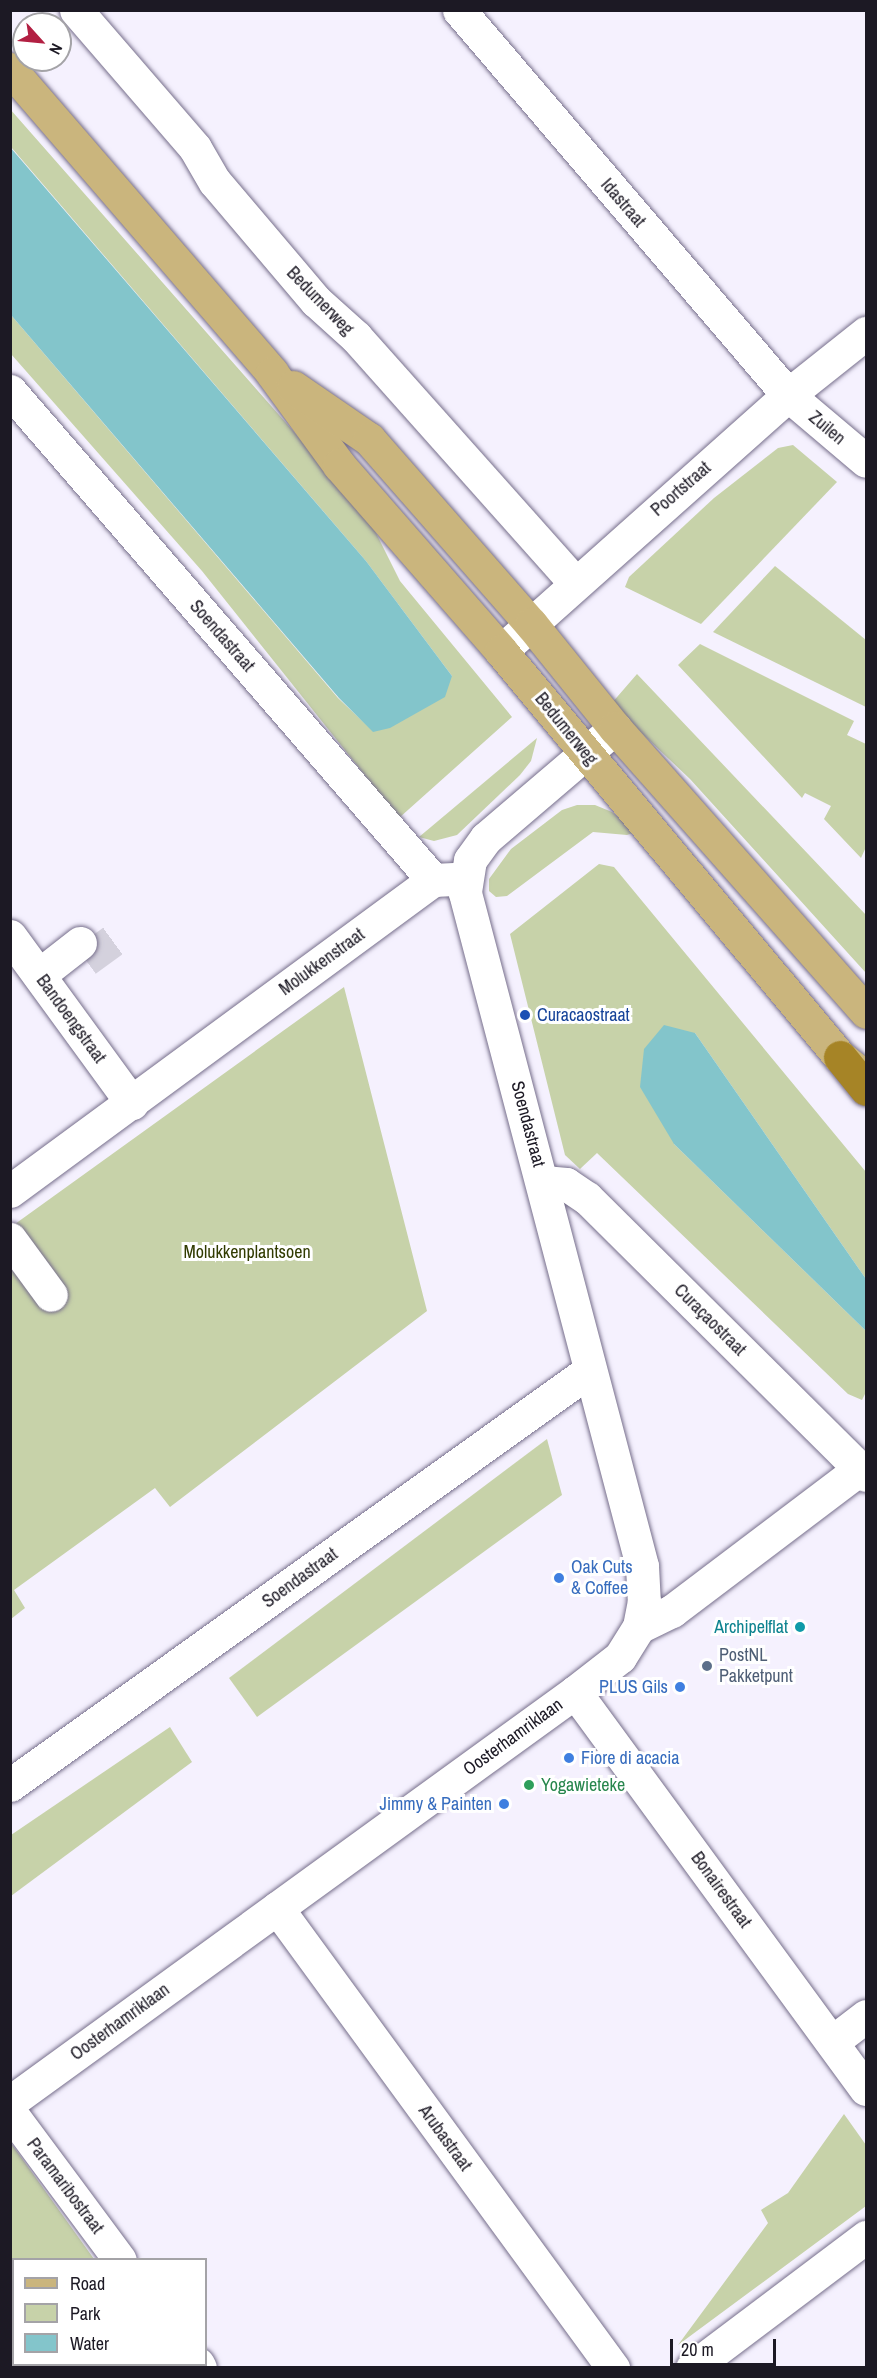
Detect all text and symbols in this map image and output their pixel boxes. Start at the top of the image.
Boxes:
north arrow [12,12,72,72]
text: N [44,40,68,58]
street label: Idastraat [596,174,650,232]
street label: Bedumerweg [282,262,358,340]
street label: Zuilen [804,407,850,449]
street label: Poortstraat [647,457,715,521]
street label: Soendastraat [185,596,259,676]
street label: Bedumerweg [530,688,602,770]
street label: Molukkenstraat [275,924,369,1000]
street label: Bandoengstraat [32,970,110,1068]
place label: Curacaostraat [537,1004,630,1026]
marker: Curacaostraat [518,1008,532,1022]
street label: Soendastraat [506,1079,550,1169]
park label: Molukkenplantsoen [183,1241,311,1263]
street label: Curaçaostraat [670,1280,750,1360]
street label: Soendastraat [258,1543,342,1613]
place label: Oak Cuts & Coffee [571,1557,633,1600]
marker: Oak Cuts & Coffee [552,1571,566,1585]
place label: Archipelflat [714,1616,788,1638]
marker: Archipelflat [793,1620,807,1634]
place label: PostNL Pakketpunt [719,1645,793,1688]
marker: PostNL Pakketpunt [700,1659,714,1673]
place label: PLUS Gils [599,1676,668,1698]
marker: PLUS Gils [673,1680,687,1694]
street label: Oosterhamriklaan [459,1694,567,1780]
place label: Fiore di acacia [581,1747,679,1769]
marker: Fiore di acacia [562,1751,576,1765]
place label: Yogawieteke [541,1774,625,1796]
marker: Yogawieteke [522,1778,536,1792]
place label: Jimmy & Painten [380,1793,492,1815]
marker: Jimmy & Painten [497,1797,511,1811]
street label: Bonairestraat [686,1848,756,1932]
street label: Oosterhamriklaan [66,1979,174,2065]
street label: Arubastraat [414,2101,476,2175]
street label: Paramaribostraat [22,2134,108,2238]
legend [12,2258,207,2366]
text: Road [70,2271,105,2296]
text: Park [70,2301,100,2326]
scale bar [673,2327,780,2365]
text: Water [70,2331,109,2356]
text: 20 m [681,2337,714,2362]

